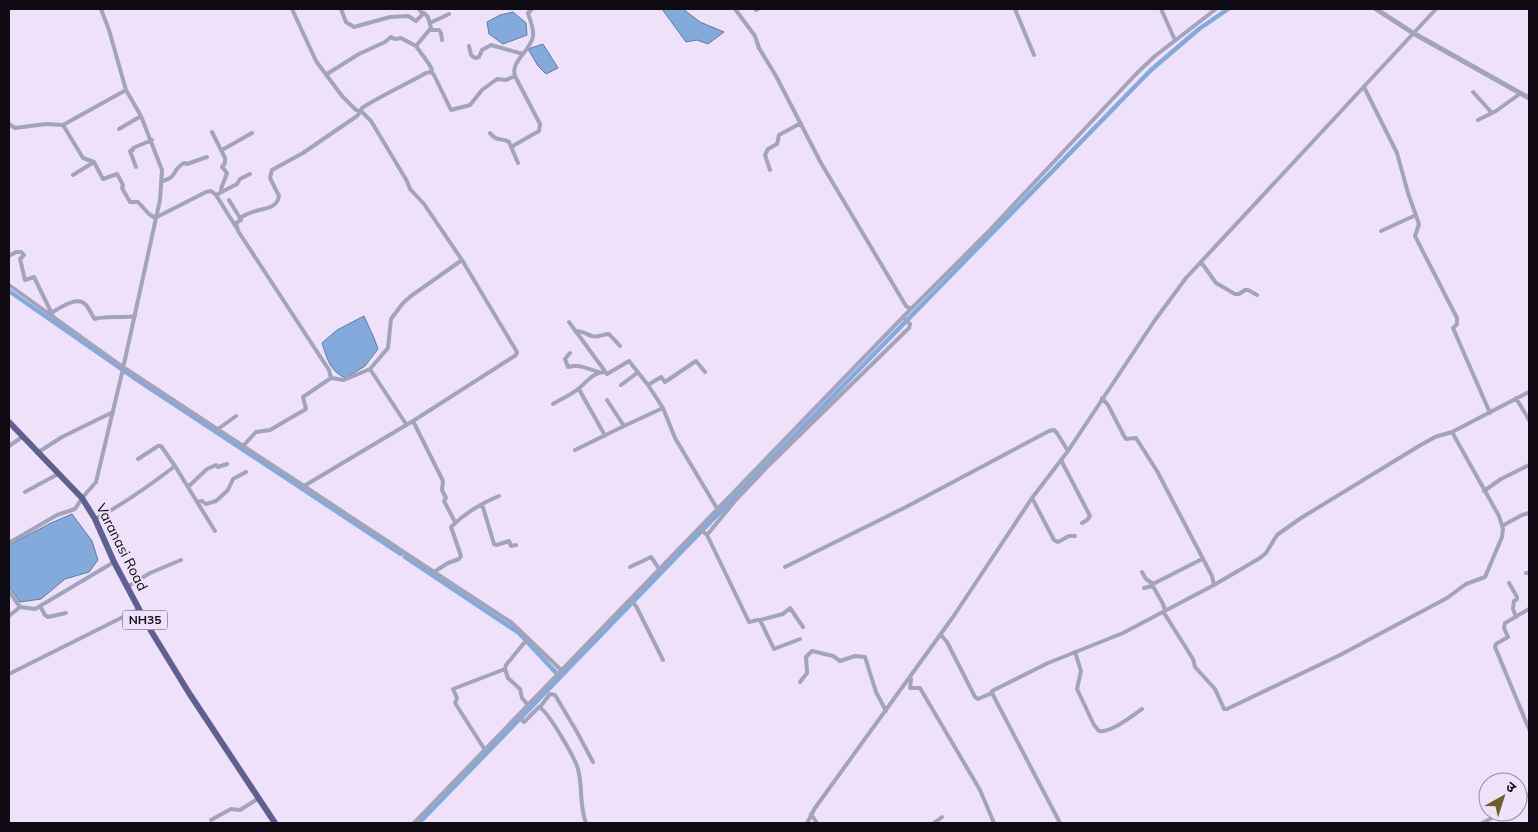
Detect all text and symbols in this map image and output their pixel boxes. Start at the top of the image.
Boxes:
street label: Varanasi Road [92,500,152,594]
road number: NH35 [122,610,168,630]
north arrow [1478,772,1528,822]
text: उ [1502,777,1521,797]

